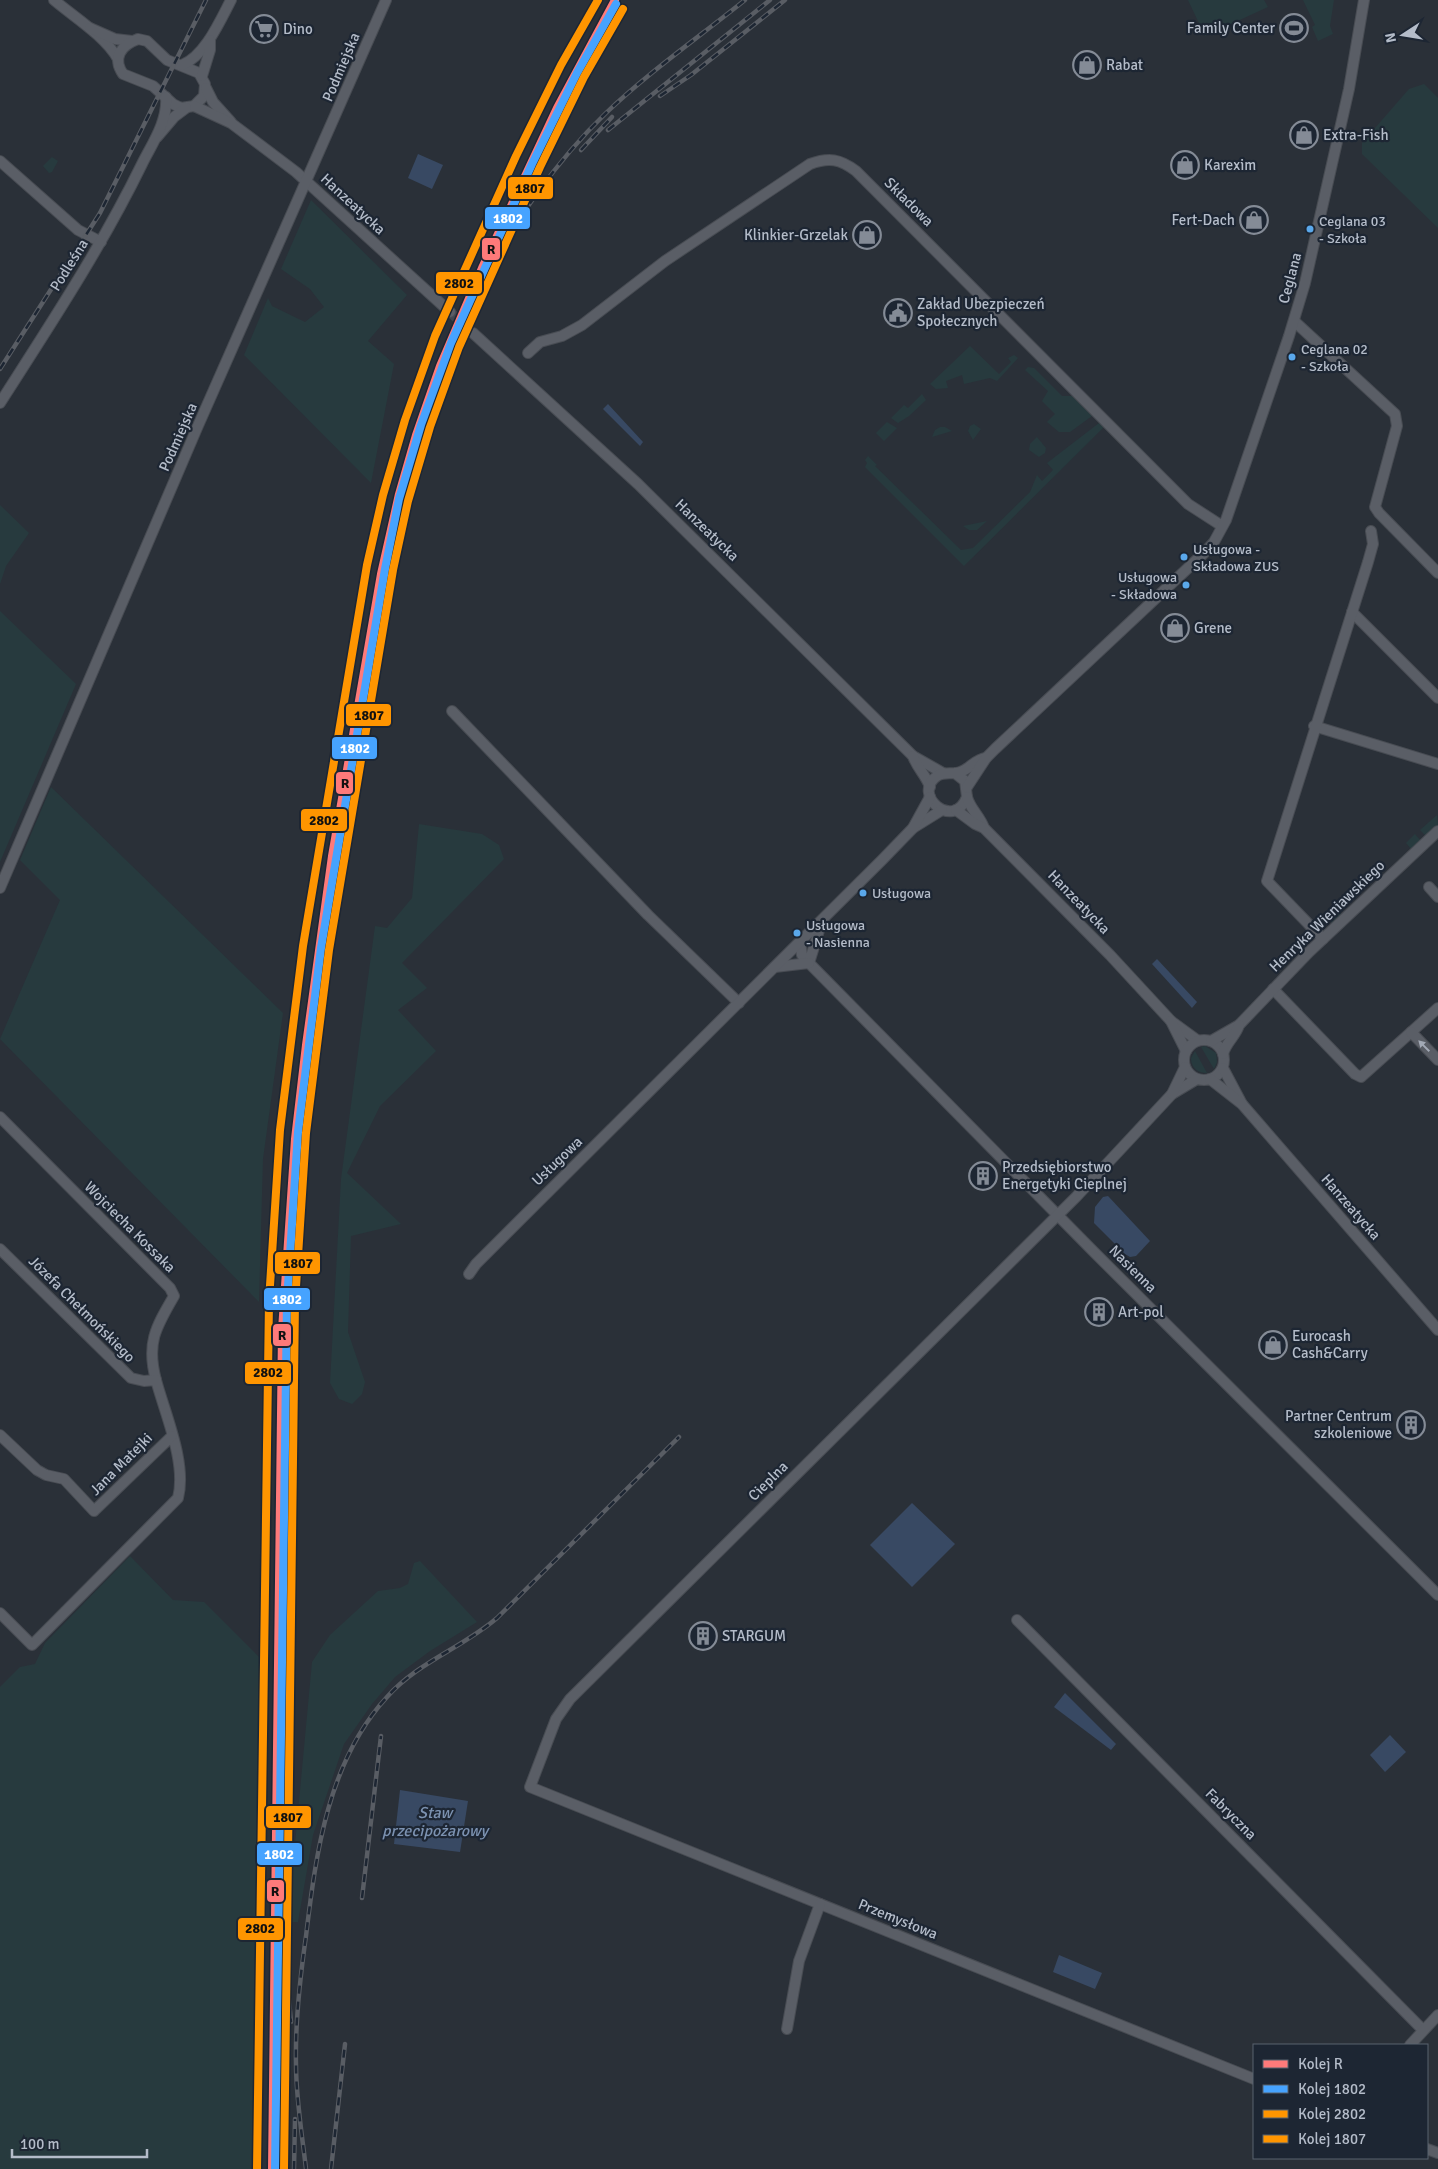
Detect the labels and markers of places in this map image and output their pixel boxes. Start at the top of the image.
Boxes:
sports icon: Family Center [1279,13,1309,43]
supermarket icon: Dino [249,14,279,44]
place label: Family Center [1187,19,1275,37]
place label: Dino [283,20,313,38]
shop icon: Rabat [1072,50,1102,80]
place label: Rabat [1106,56,1143,74]
shop icon: Extra-Fish [1289,120,1319,150]
place label: Extra-Fish [1323,126,1389,144]
shop icon: Karexim [1170,150,1200,180]
place label: Karexim [1204,156,1256,174]
shop icon: Fert-Dach [1239,205,1269,235]
place label: Fert-Dach [1171,211,1235,229]
place label: Ceglana 03 - Szkoła [1319,213,1386,247]
shop icon: Klinkier-Grzelak [852,220,882,250]
marker: Ceglana 03 - Szkoła [1305,224,1315,234]
place label: Klinkier-Grzelak [744,226,848,244]
place label: Zakład Ubezpieczeń Społecznych [917,295,1045,330]
public building icon: Zakład Ubezpieczeń Społecznych [883,298,913,328]
place label: Ceglana 02 - Szkoła [1301,341,1368,375]
marker: Ceglana 02 - Szkoła [1287,352,1297,362]
place label: Usługowa - Składowa ZUS [1193,541,1279,575]
marker: Usługowa - Składowa ZUS [1179,552,1189,562]
place label: Usługowa - Składowa [1111,569,1177,603]
marker: Usługowa - Składowa [1181,580,1191,590]
shop icon: Grene [1160,613,1190,643]
place label: Grene [1194,619,1232,637]
place label: Usługowa [872,885,931,902]
marker: Usługowa [858,888,868,898]
place label: Usługowa - Nasienna [806,917,870,951]
marker: Usługowa - Nasienna [792,928,802,938]
place label: Przedsiębiorstwo Energetyki Cieplnej [1002,1158,1127,1193]
building icon: Przedsiębiorstwo Energetyki Cieplnej [968,1161,998,1191]
building icon: Art-pol [1084,1297,1114,1327]
place label: Art-pol [1118,1303,1164,1321]
place label: Eurocash Cash&Carry [1292,1327,1368,1362]
shop icon: Eurocash Cash&Carry [1258,1330,1288,1360]
place label: Partner Centrum szkoleniowe [1285,1407,1392,1442]
building icon: Partner Centrum szkoleniowe [1396,1410,1426,1440]
building icon: STARGUM [688,1621,718,1651]
place label: STARGUM [722,1627,786,1645]

